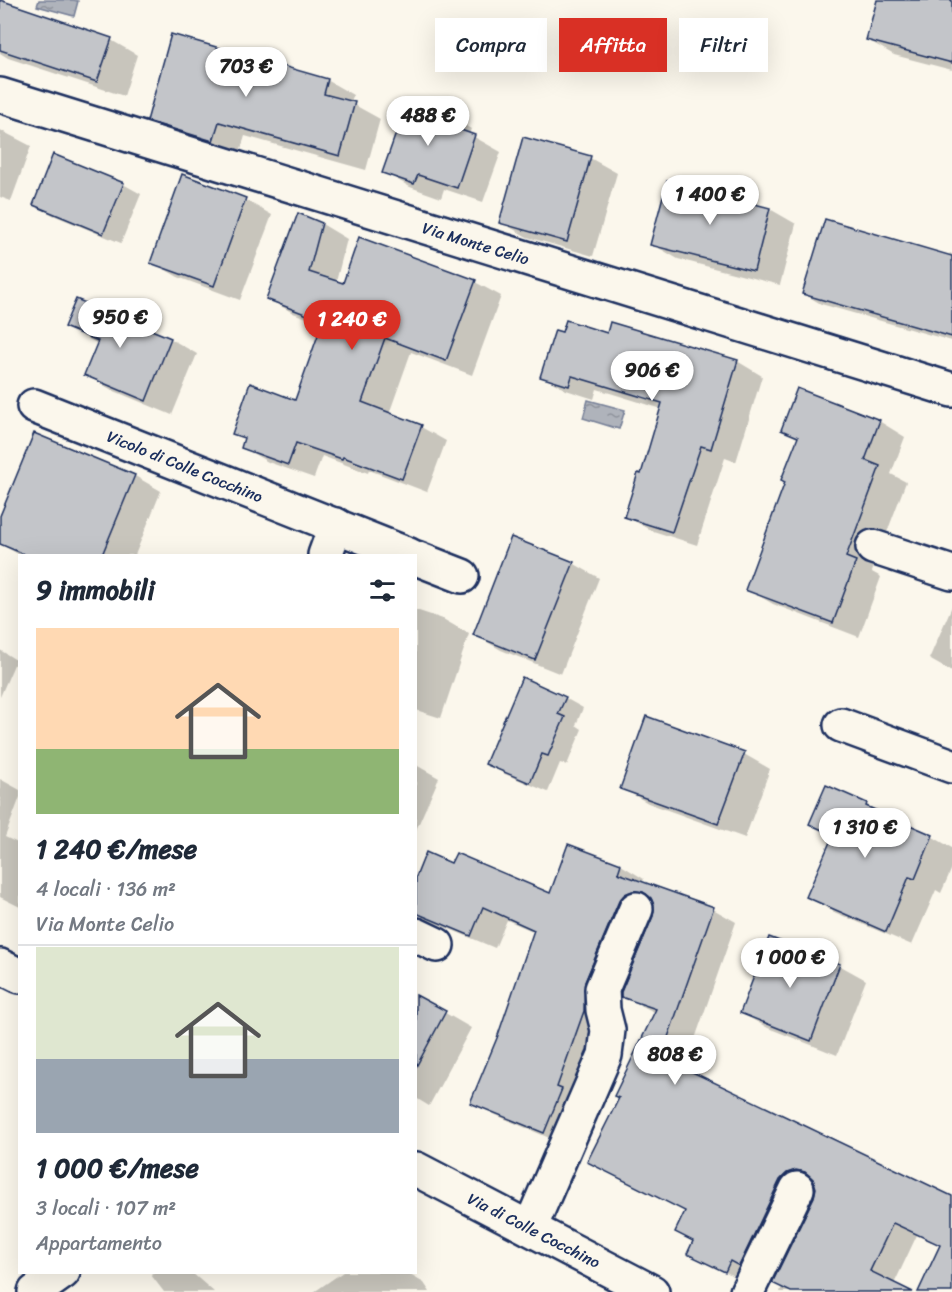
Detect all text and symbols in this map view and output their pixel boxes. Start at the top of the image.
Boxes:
chip: Compra [435,18,547,72]
chip: Affitta [559,18,667,72]
chip: Filtri [679,18,768,72]
pin: 703 € [204,47,288,98]
text: 703 € [219,49,273,84]
pin: 488 € [386,96,470,147]
text: 488 € [400,98,456,133]
pin: 1 400 € [655,175,765,226]
text: 1 400 € [675,177,745,212]
street label: Via Monte Celio [419,213,533,274]
pin: 950 € [78,298,162,349]
text: 950 € [92,300,148,335]
pin: 1 240 € [297,300,407,351]
text: 1 240 € [318,302,386,337]
pin: 906 € [610,351,694,402]
text: 906 € [625,353,679,388]
street label: Vicolo di Colle Cocchino [102,422,267,511]
text: 9 immobili [36,567,155,613]
icon: filters [366,574,399,607]
icon: home [164,667,272,775]
pin: 1 310 € [810,808,920,859]
text: 1 310 € [833,810,897,845]
text: 1 240 €/mese [36,826,197,872]
text: 4 locali · 136 m² [36,872,176,907]
text: Via Monte Celio [36,907,174,942]
pin: 1 000 € [735,938,845,989]
text: 1 000 € [755,940,825,975]
icon: home [164,986,272,1094]
pin: 808 € [633,1035,717,1086]
text: 808 € [647,1037,703,1072]
text: 1 000 €/mese [36,1145,199,1191]
street label: Via di Colle Cocchino [462,1184,605,1277]
text: 3 locali · 107 m² [36,1191,176,1226]
text: Appartamento [36,1226,162,1261]

